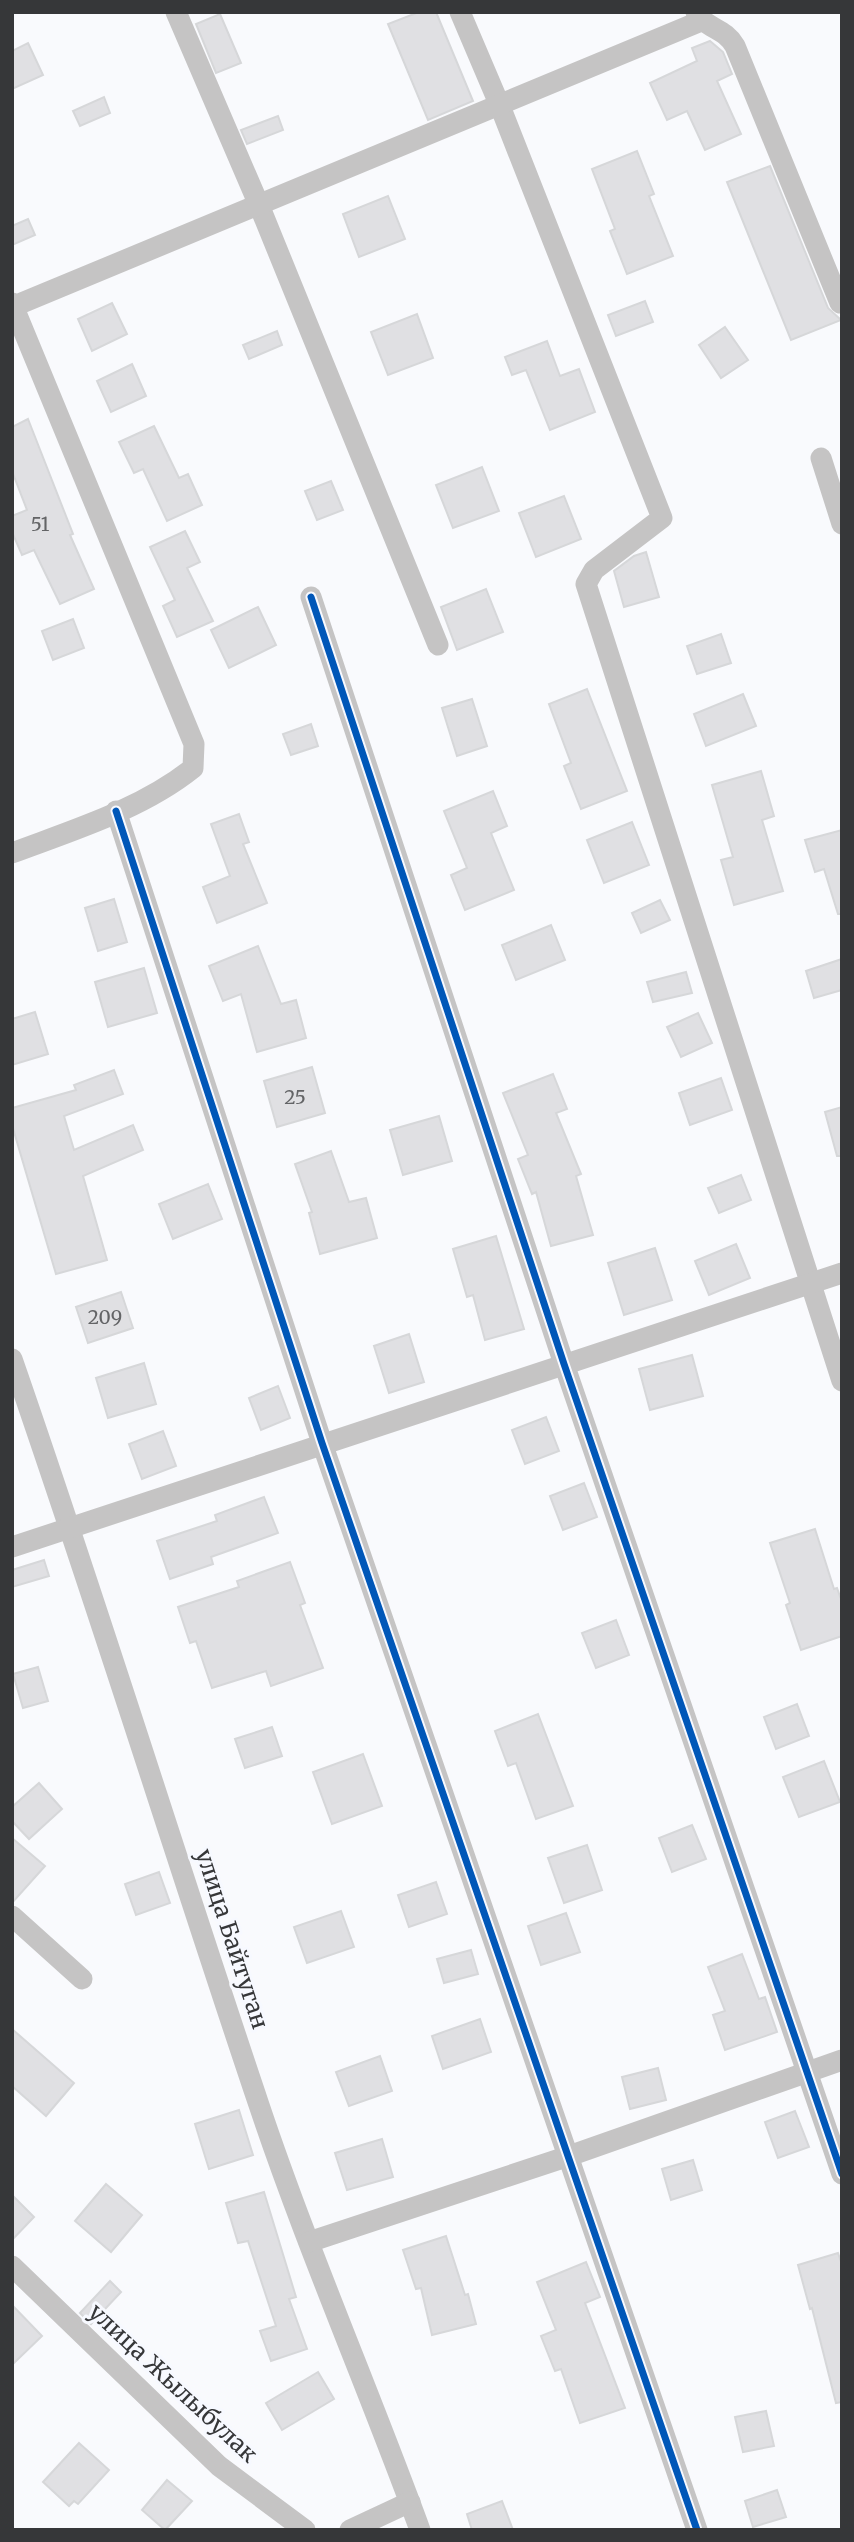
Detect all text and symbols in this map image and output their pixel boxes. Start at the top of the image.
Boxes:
house number: 51 [31,512,50,536]
house number: 25 [284,1085,306,1109]
house number: 209 [88,1305,122,1329]
street label: улица Байтуган [190,1845,275,2032]
street label: улица Жылыбулак [83,2297,264,2469]

